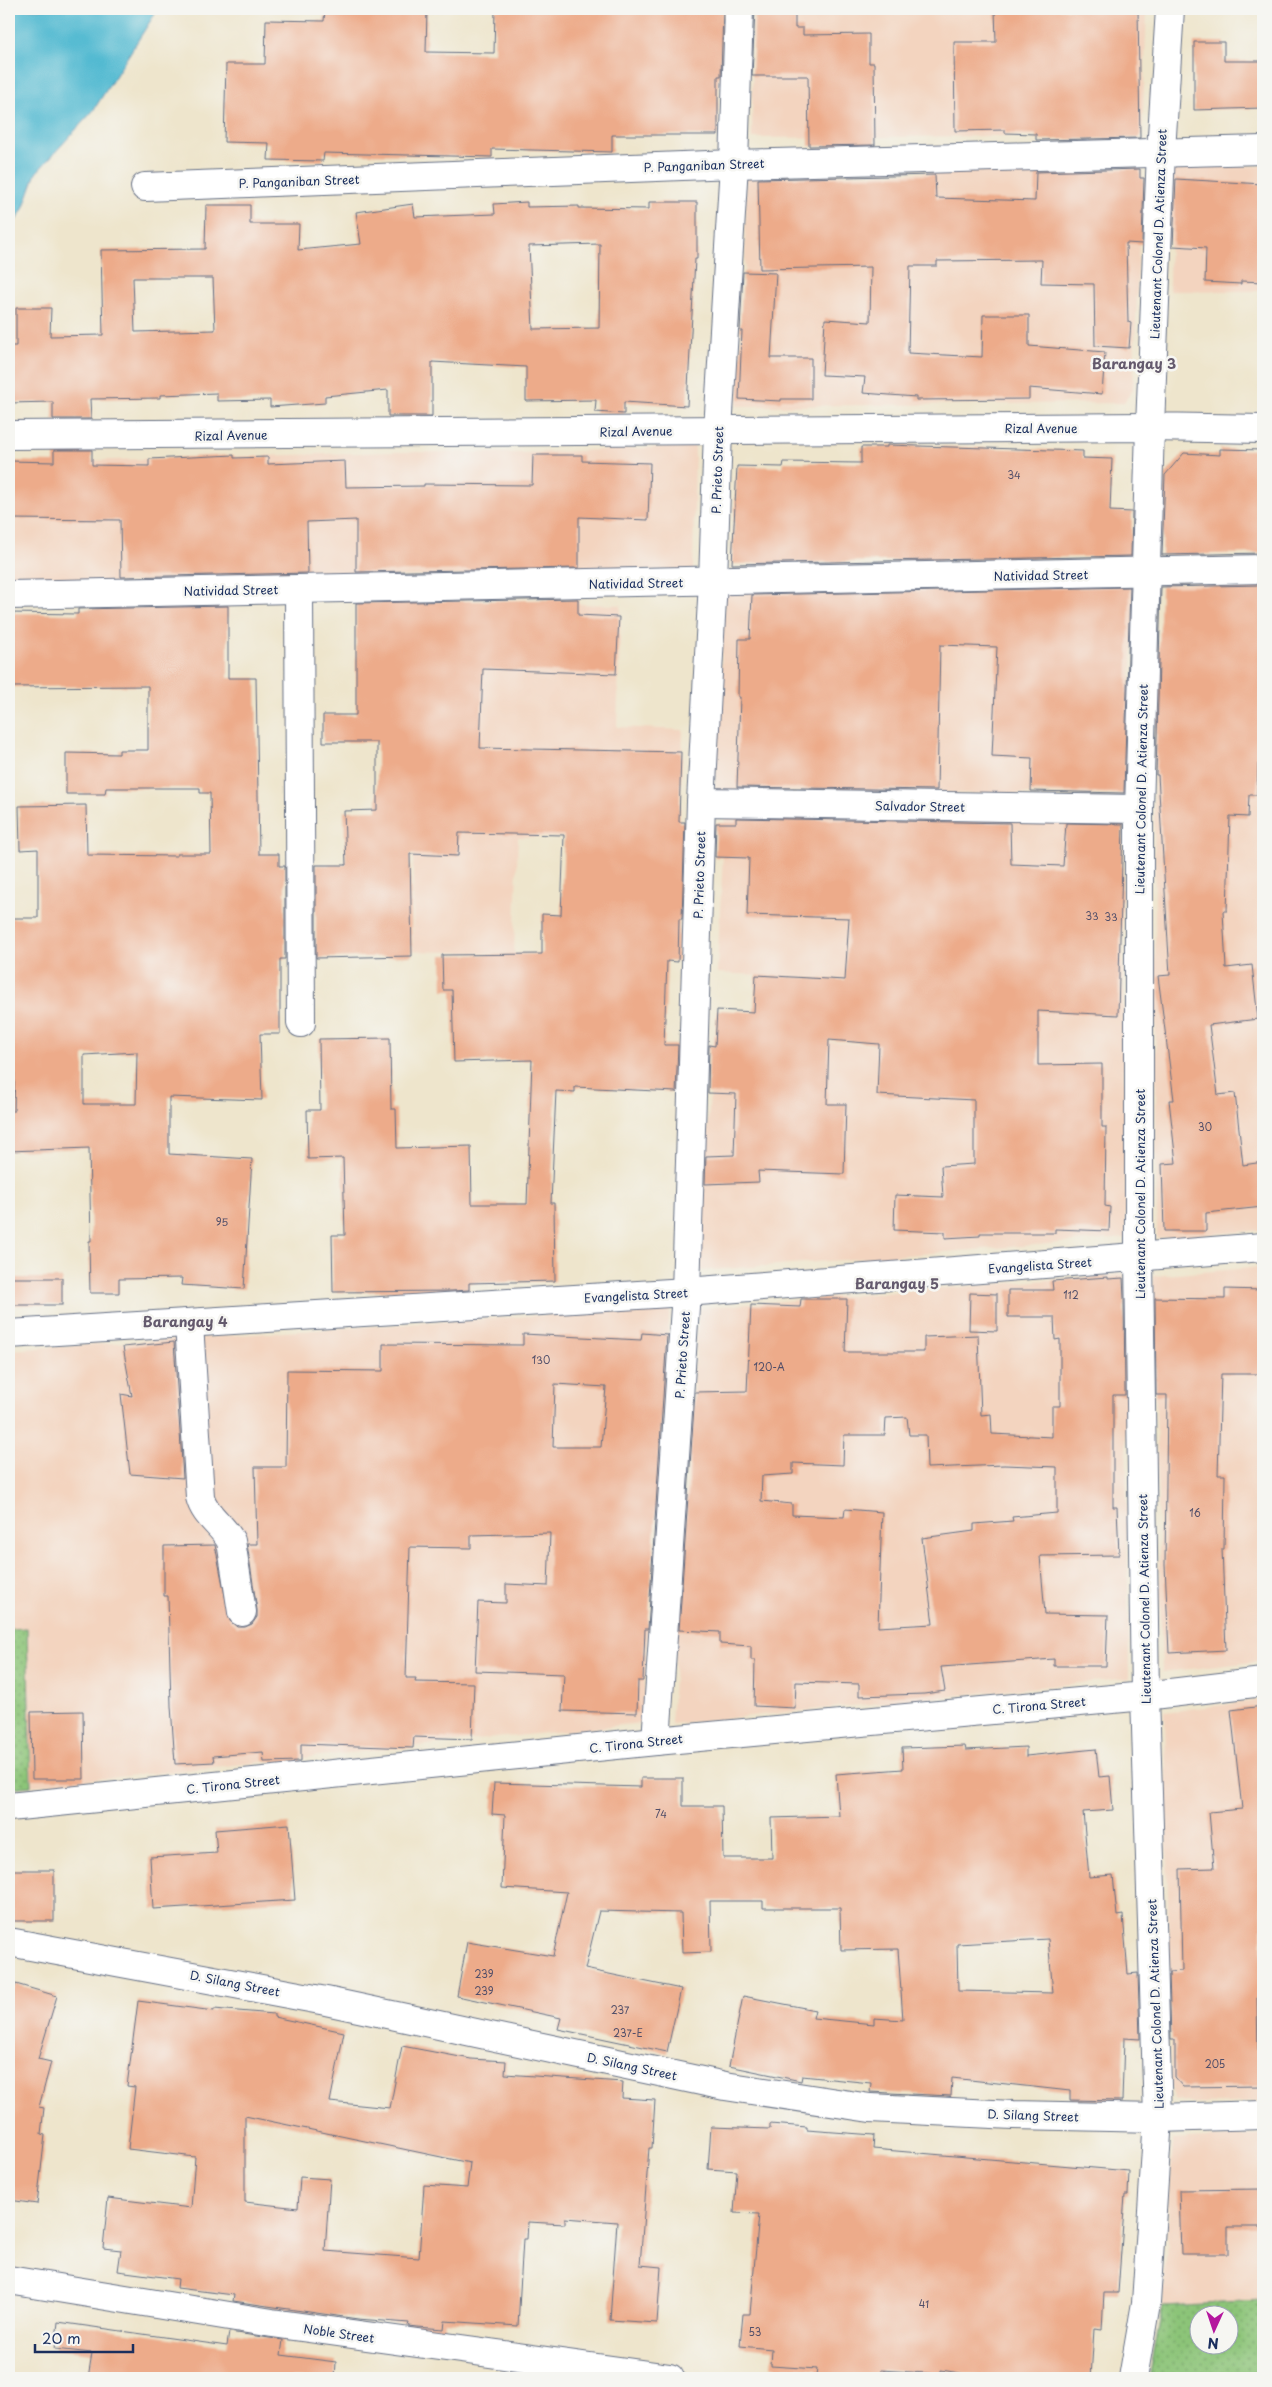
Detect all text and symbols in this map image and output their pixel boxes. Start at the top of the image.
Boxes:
street label: Lieutenant Colonel D. Atienza Street [1145,129,1171,339]
street label: P. Panganiban Street [643,154,765,176]
street label: P. Panganiban Street [238,170,360,192]
district label: Barangay 3 [1092,353,1176,374]
street label: Rizal Avenue [1004,419,1078,437]
street label: Rizal Avenue [599,421,673,441]
street label: Rizal Avenue [194,425,268,445]
street label: P. Prieto Street [706,426,728,514]
house number: 34 [1007,467,1021,482]
street label: Natividad Street [993,565,1089,585]
street label: Natividad Street [588,573,684,593]
street label: Natividad Street [183,580,279,600]
street label: Lieutenant Colonel D. Atienza Street [1130,684,1152,894]
street label: Salvador Street [875,796,965,816]
street label: P. Prieto Street [688,831,710,919]
house number: 33 [1085,908,1099,923]
house number: 33 [1104,909,1118,924]
street label: Lieutenant Colonel D. Atienza Street [1131,1089,1149,1299]
house number: 30 [1198,1119,1212,1134]
house number: 95 [216,1214,228,1229]
street label: Evangelista Street [987,1252,1093,1278]
district label: Barangay 5 [855,1273,939,1294]
street label: Evangelista Street [584,1283,689,1307]
house number: 112 [1063,1287,1079,1302]
district label: Barangay 4 [143,1311,228,1332]
street label: P. Prieto Street [670,1311,694,1399]
house number: 130 [532,1352,550,1367]
house number: 120-A [753,1359,785,1374]
street label: Lieutenant Colonel D. Atienza Street [1133,1494,1155,1704]
house number: 16 [1189,1505,1201,1520]
street label: C. Tirona Street [991,1692,1087,1718]
street label: C. Tirona Street [588,1729,684,1757]
street label: C. Tirona Street [185,1770,281,1798]
house number: 74 [655,1806,667,1821]
street label: Lieutenant Colonel D. Atienza Street [1142,1899,1168,2109]
street label: D. Silang Street [188,1965,282,2001]
house number: 239 [474,1966,494,1981]
house number: 239 [474,1983,494,1998]
house number: 237 [611,2002,630,2017]
house number: 237-E [613,2025,643,2040]
street label: D. Silang Street [585,2048,679,2084]
house number: 205 [1205,2056,1225,2071]
street label: D. Silang Street [987,2104,1079,2126]
house number: 41 [919,2296,929,2311]
north arrow [1190,2304,1240,2354]
street label: Noble Street [302,2319,376,2347]
scale bar [35,2322,132,2354]
house number: 53 [749,2324,761,2339]
text: 20 m [42,2326,81,2349]
text: N [1207,2333,1219,2354]

